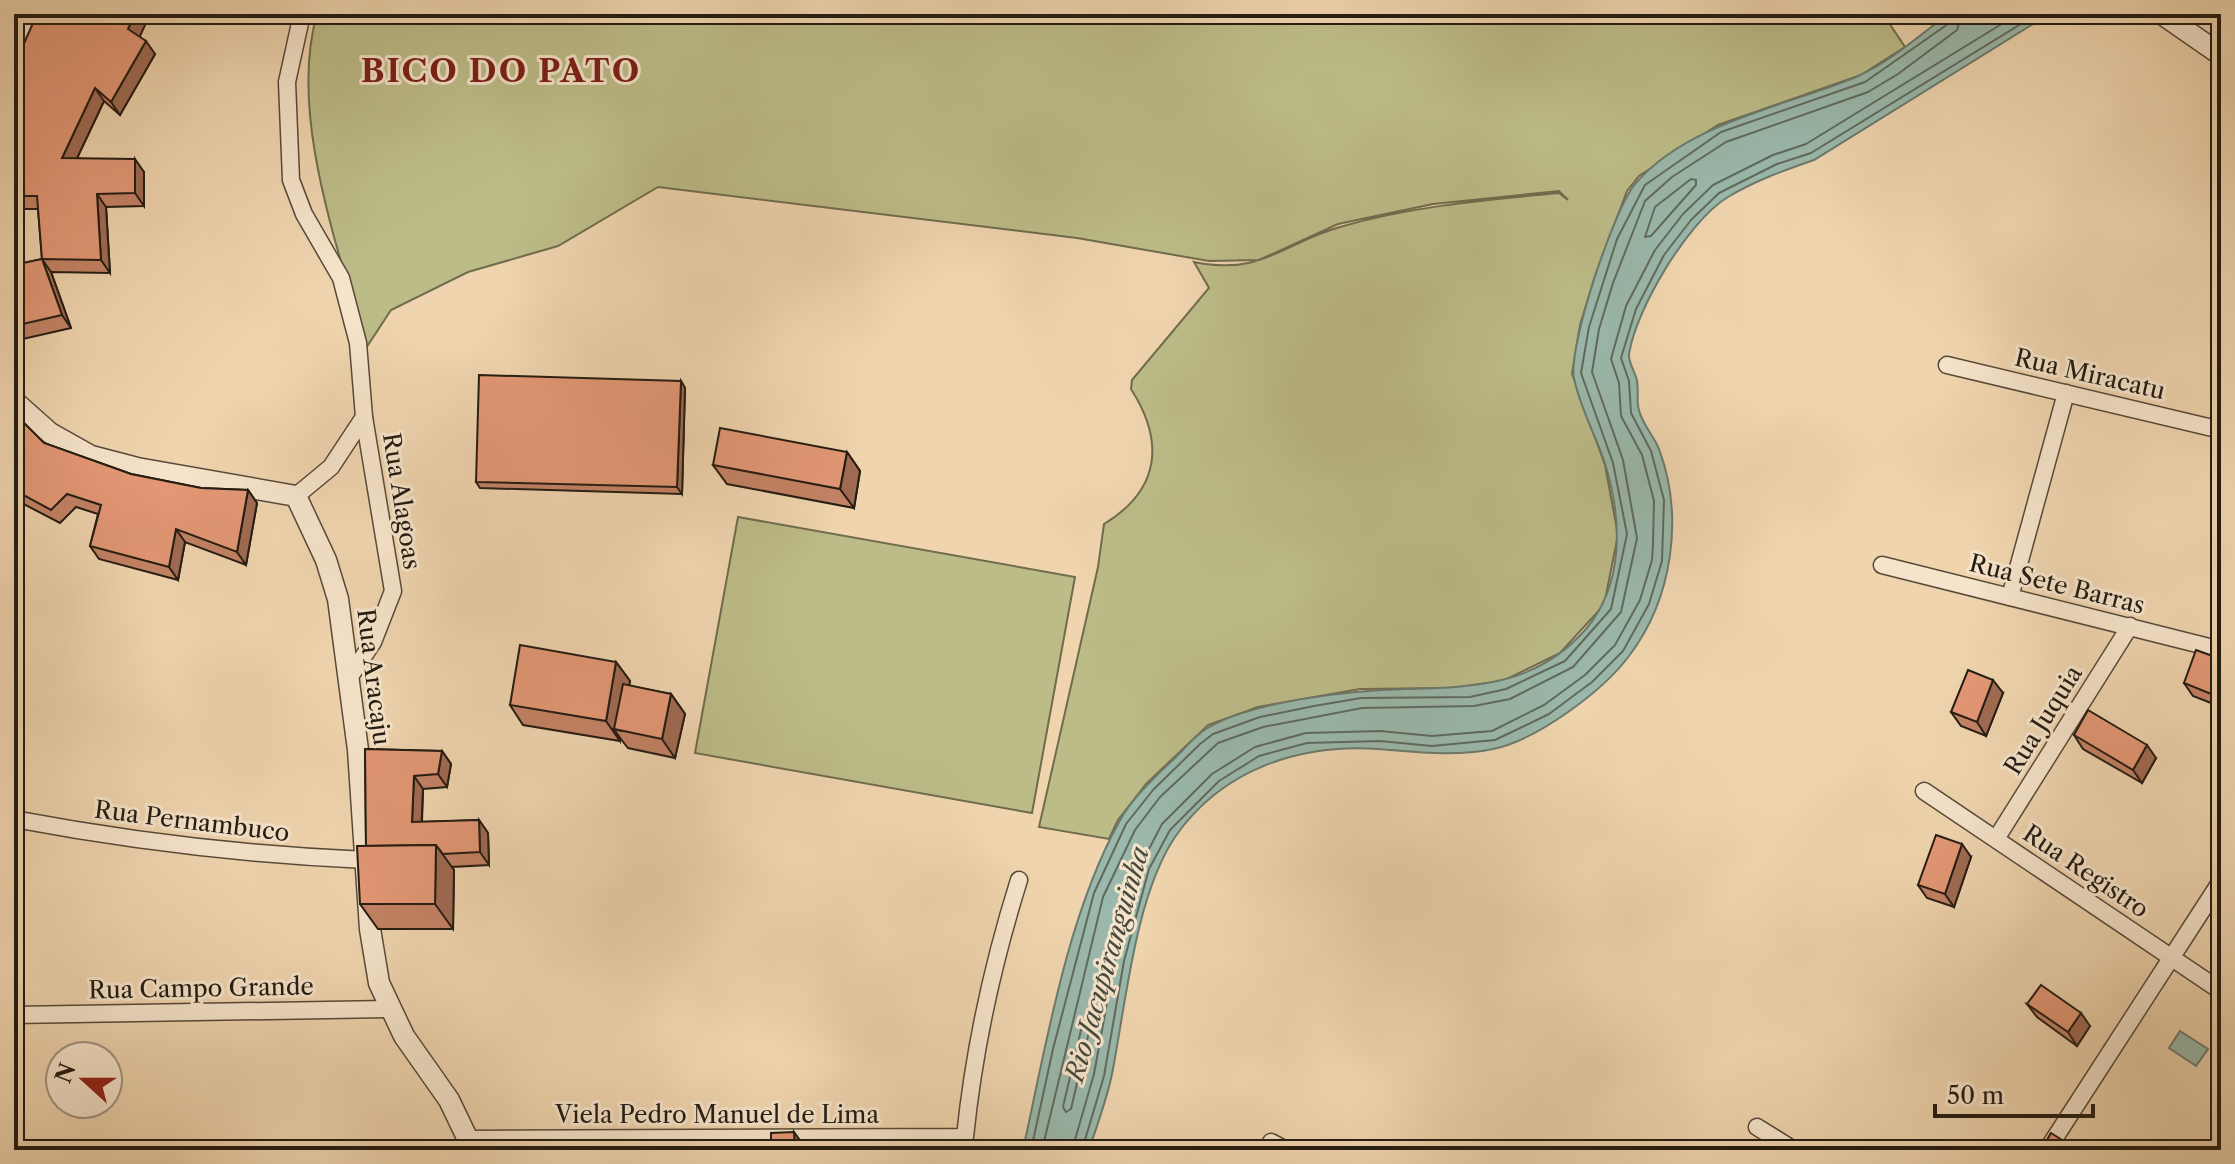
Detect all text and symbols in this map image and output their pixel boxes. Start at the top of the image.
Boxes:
district label: BICO DO PATO [361,51,641,90]
street label: Rua Miracatu [2012,343,2168,405]
street label: Rua Alagoas [377,431,427,571]
street label: Rua Sete Barras [1966,548,2148,620]
street label: Rua Aracaju [351,607,397,747]
street label: Rua Juquia [1998,660,2088,780]
street label: Rua Pernambuco [93,795,291,847]
street label: Rua Registro [2018,818,2154,924]
water label: Rio Jacupiranguinha [1058,842,1156,1087]
street label: Rua Campo Grande [88,972,314,1004]
north arrow [44,1040,124,1120]
text: N [50,1059,82,1087]
scale bar [1935,1068,2093,1118]
text: 50 m [1947,1081,2004,1110]
street label: Viela Pedro Manuel de Lima [554,1100,879,1129]

